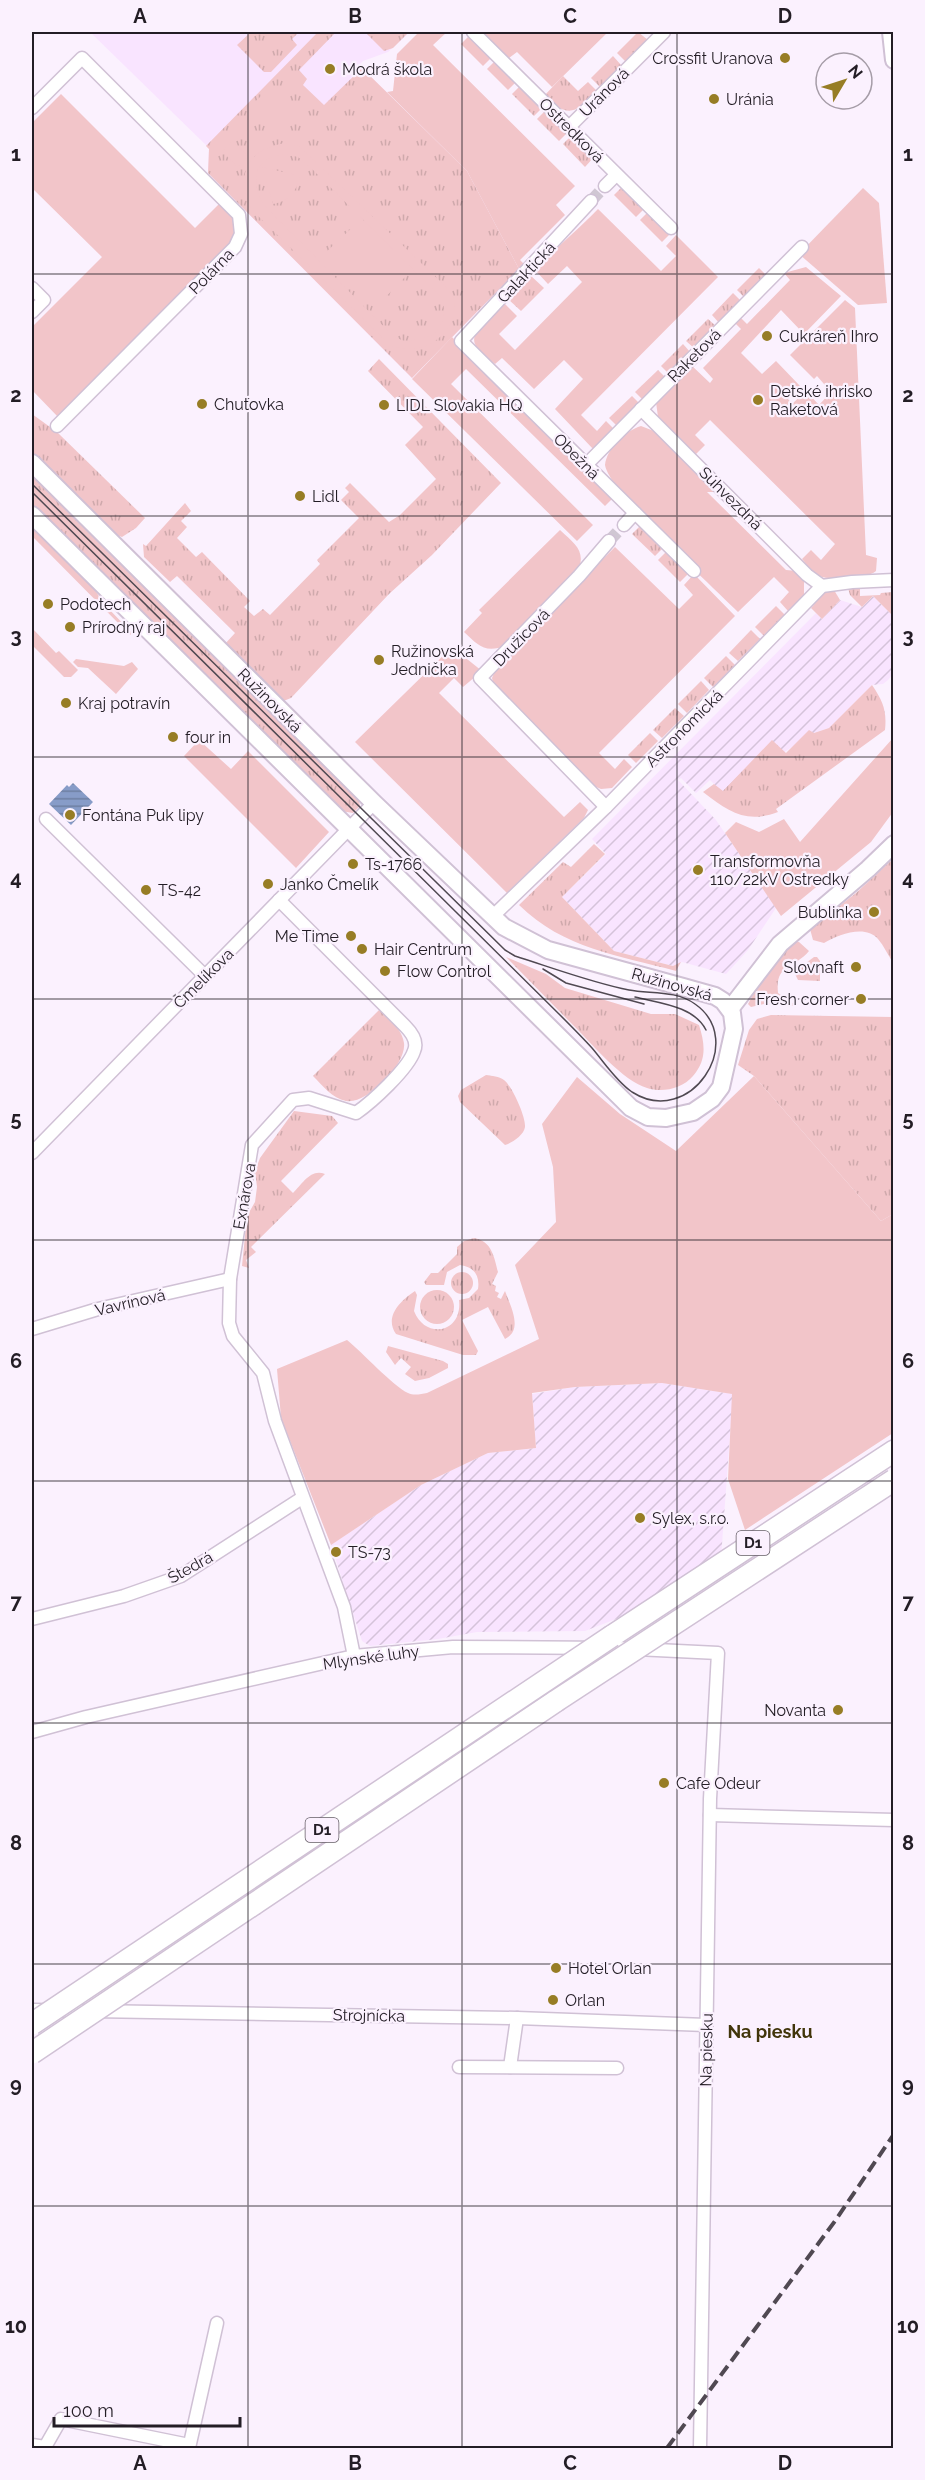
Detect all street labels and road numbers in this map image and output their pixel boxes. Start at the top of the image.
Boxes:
street label: Uránová [576,64,633,121]
street label: Ostredková [535,94,608,167]
street label: Galaktická [493,238,559,307]
street label: Polárna [185,245,238,298]
street label: Raketová [664,325,725,386]
street label: Obežná [550,429,604,483]
street label: Súhvezdná [695,463,766,534]
street label: Družicová [489,605,554,670]
street label: Ružinovská [234,664,306,736]
street label: Astronomická [642,686,727,771]
street label: Čmelíkova [169,944,237,1012]
street label: Ružinovská [629,964,714,1005]
street label: Exnárova [229,1161,260,1231]
street label: Vavrínová [93,1285,167,1320]
road number: D1 [736,1531,770,1555]
street label: Štedrá [164,1547,216,1587]
street label: Mlynské luhy [322,1641,421,1674]
road number: D1 [306,1818,338,1842]
street label: Strojnícka [333,2005,405,2026]
street label: Na piesku [696,2013,717,2087]

